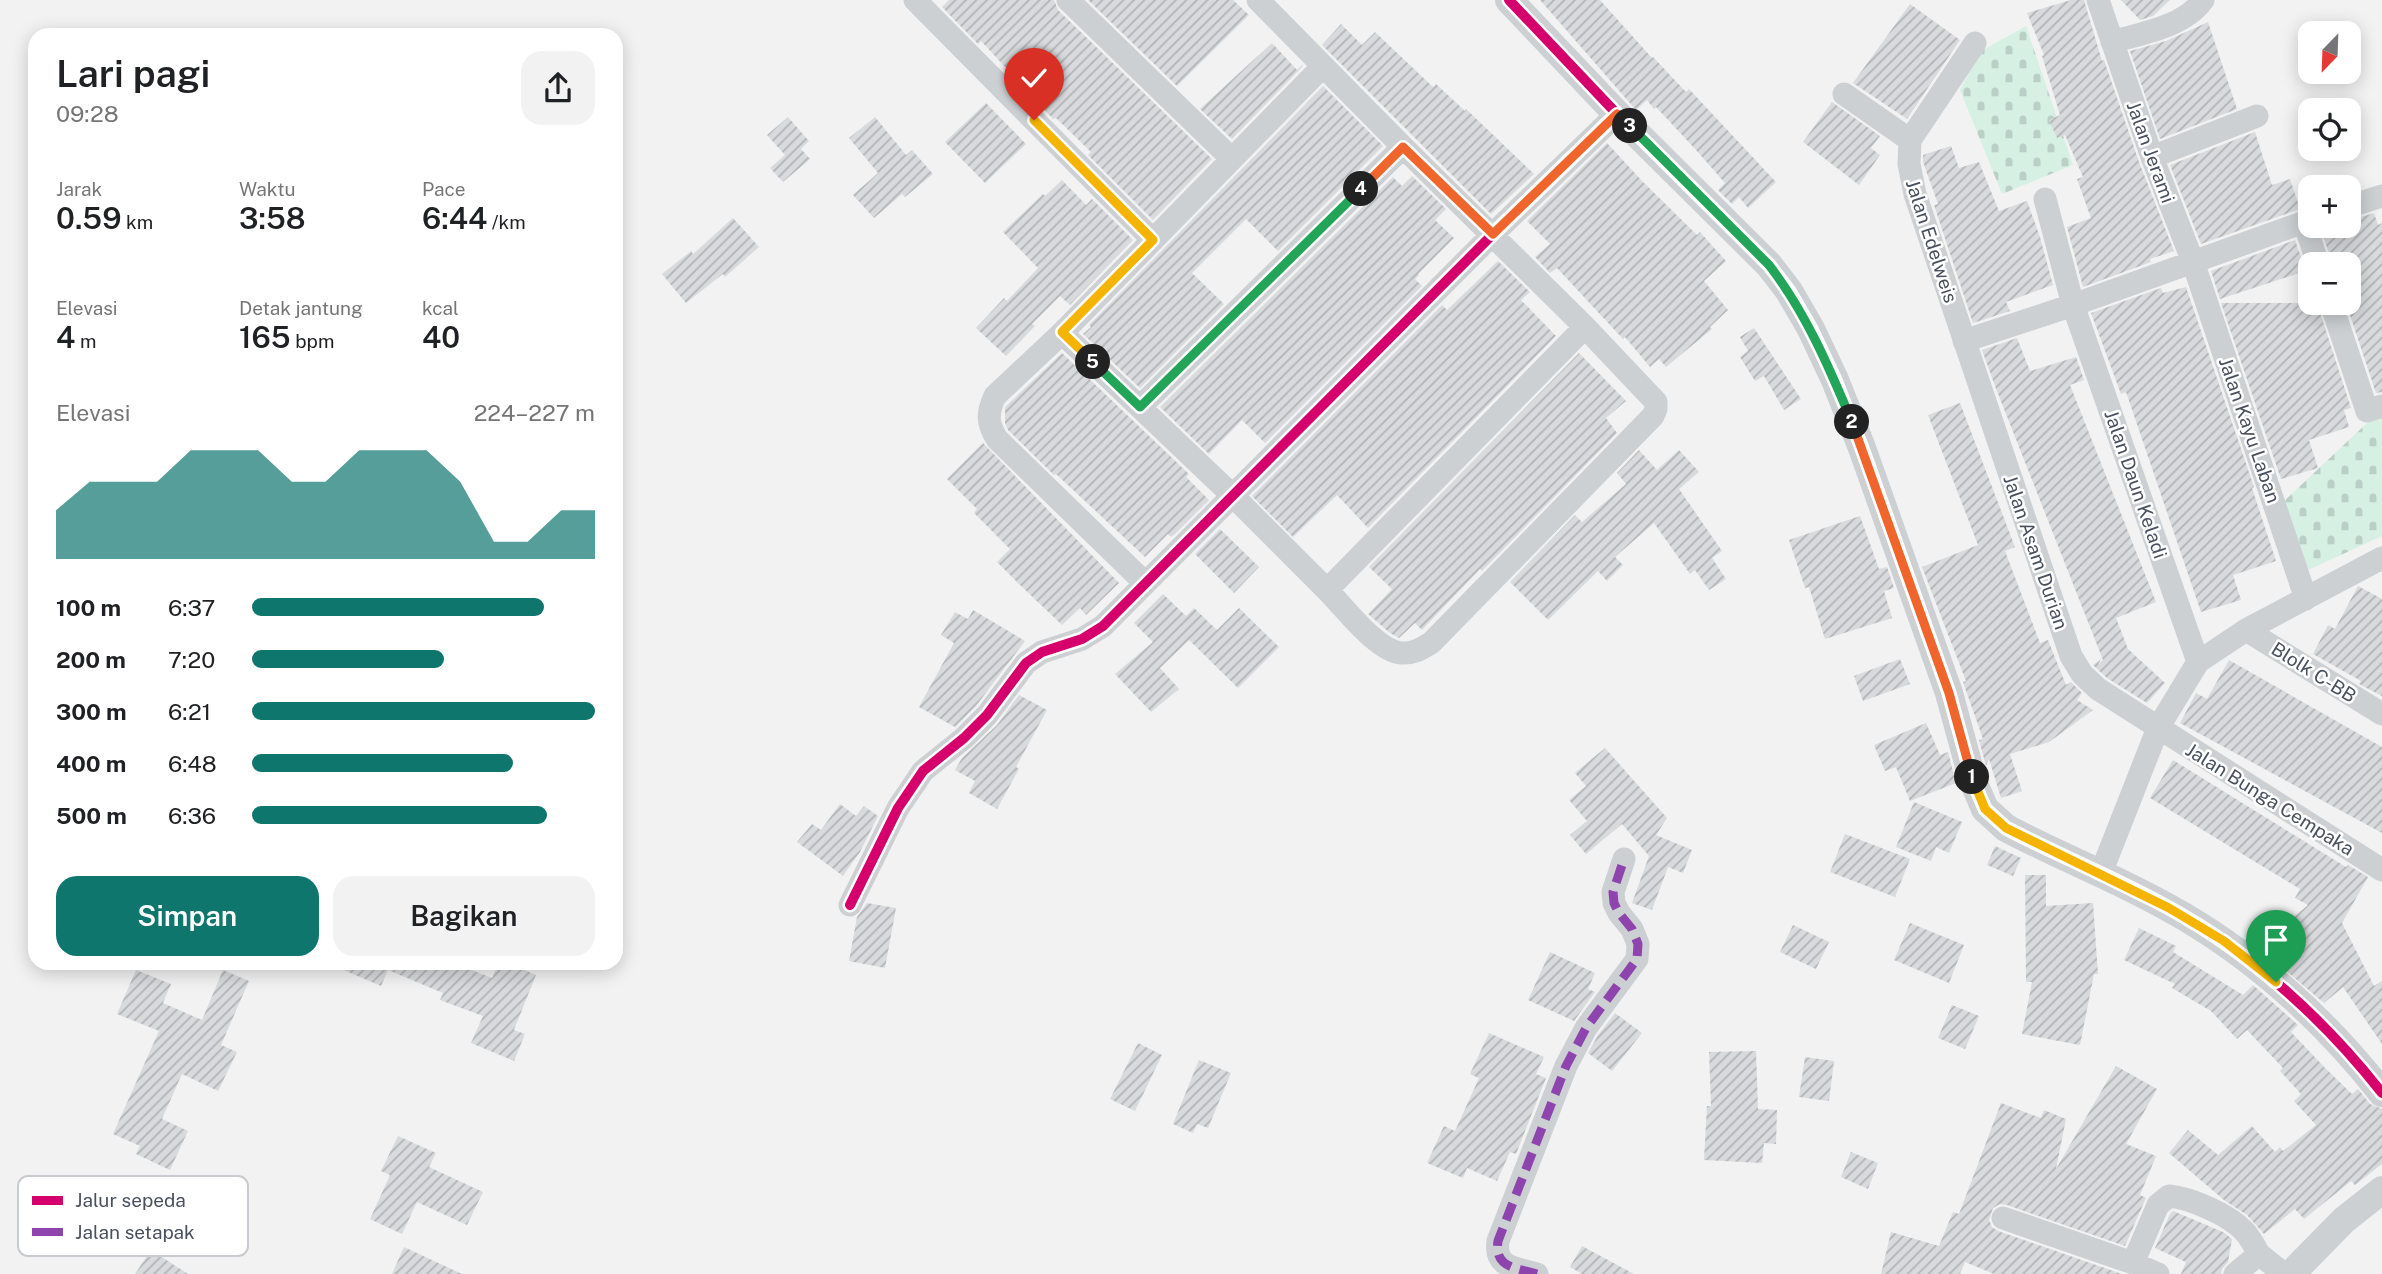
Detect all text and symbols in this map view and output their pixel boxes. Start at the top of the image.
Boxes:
north arrow [2298,21,2361,84]
map controls [2298,21,2361,315]
pin [1004,48,1064,120]
text: Lari pagi [56,51,210,96]
button: share [521,51,595,125]
icon: check [1015,59,1053,97]
street label: Jalan Jerami [2122,98,2180,206]
button: locate [2298,98,2361,161]
text: 09:28 [56,100,119,127]
pin: 3 [1612,108,1648,144]
text: 3 [1623,114,1636,136]
pin: 4 [1344,172,1378,206]
button: + [2298,175,2361,238]
text: 4 [1354,177,1367,199]
street label: Jalan Edelweis [1902,177,1962,305]
text: Jarak [56,178,102,200]
text: Waktu [239,178,296,200]
text: Pace [422,178,465,200]
text: 0.59 [56,200,121,236]
text: 3:58 [239,200,306,236]
text: 6:44 [422,200,487,236]
text: km [121,211,153,233]
text: /km [487,211,526,233]
button: − [2298,252,2361,315]
text: Elevasi [56,297,117,319]
text: Detak jantung [239,297,363,319]
text: kcal [422,297,459,319]
text: 4 [56,319,75,355]
text: 165 [239,319,291,355]
text: 40 [422,319,460,355]
text: m [75,330,96,352]
text: bpm [291,330,334,352]
pin: 5 [1076,344,1110,380]
text: 5 [1086,350,1099,372]
street label: Jalan Kayu Laban [2215,354,2285,506]
text: Elevasi [56,399,130,426]
text: 224–227 m [474,399,595,426]
pin: 2 [1834,404,1870,440]
street label: Jalan Daun Keladi [2100,407,2172,561]
text: 2 [1845,410,1858,432]
street label: Jalan Asam Durian [1999,472,2073,632]
text: 100 m [56,594,121,621]
text: 6:37 [168,594,215,621]
street label: Blolk C-BB [2268,637,2360,707]
text: 200 m [56,646,126,673]
text: 7:20 [168,646,215,673]
text: 300 m [56,698,127,725]
text: 6:21 [168,698,211,725]
street label: Jalan Bunga Cempaka [2182,738,2358,860]
text: 400 m [56,750,126,777]
text: 6:48 [168,750,217,777]
pin: 1 [1954,760,1990,794]
text: 1 [1967,765,1976,787]
text: 500 m [56,802,127,829]
text: 6:36 [168,802,216,829]
button: Simpan [56,876,319,956]
button: Bagikan [333,876,595,956]
pin [2246,910,2306,982]
icon: arrive [2257,921,2295,959]
legend [18,1176,248,1256]
text: Jalur sepeda [75,1189,186,1211]
text: Jalan setapak [75,1221,195,1243]

